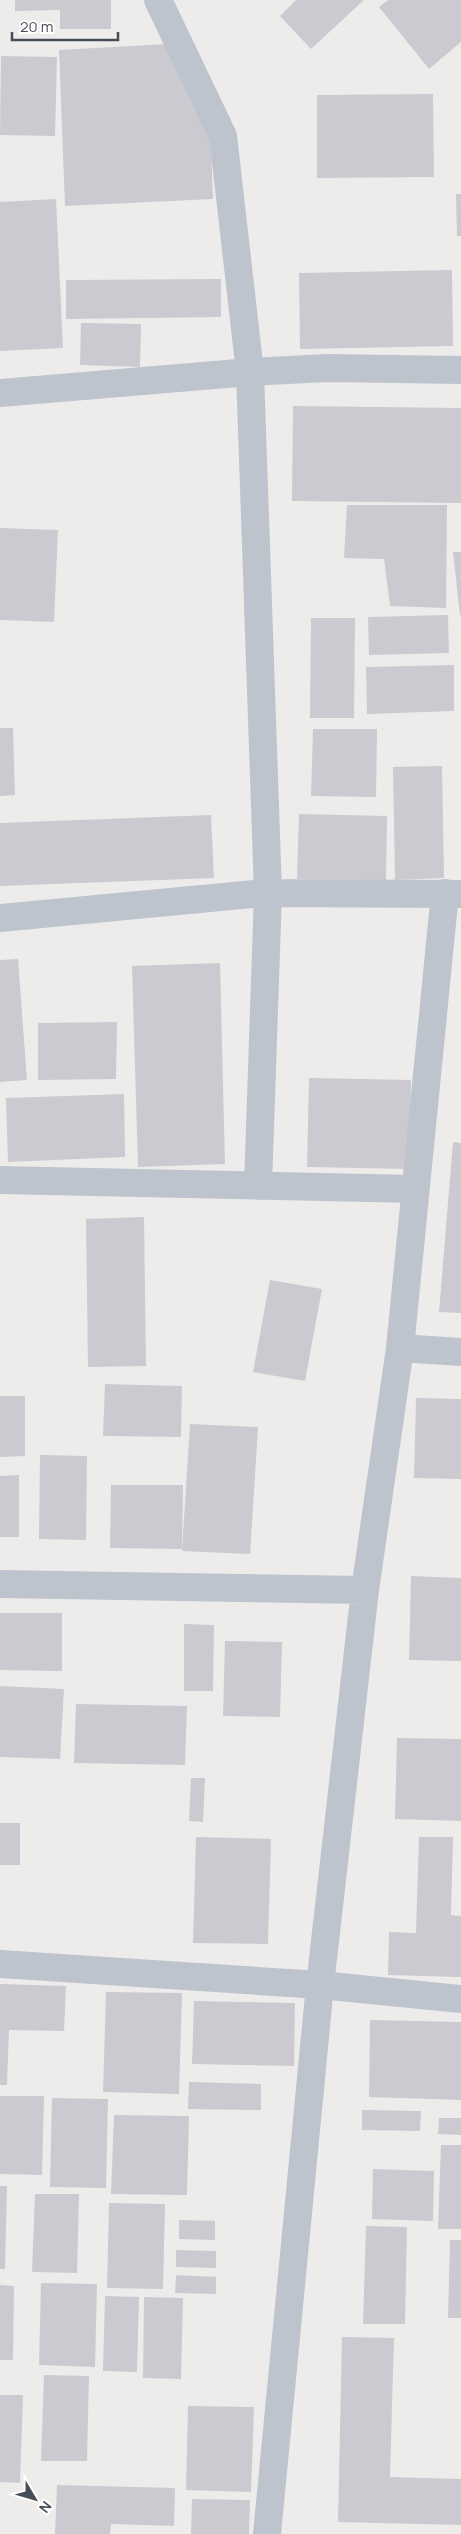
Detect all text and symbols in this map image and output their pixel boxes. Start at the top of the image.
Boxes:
scale bar [12,10,119,42]
text: 20 m [20,16,53,37]
north arrow [10,2474,60,2524]
text: N [35,2497,56,2517]

